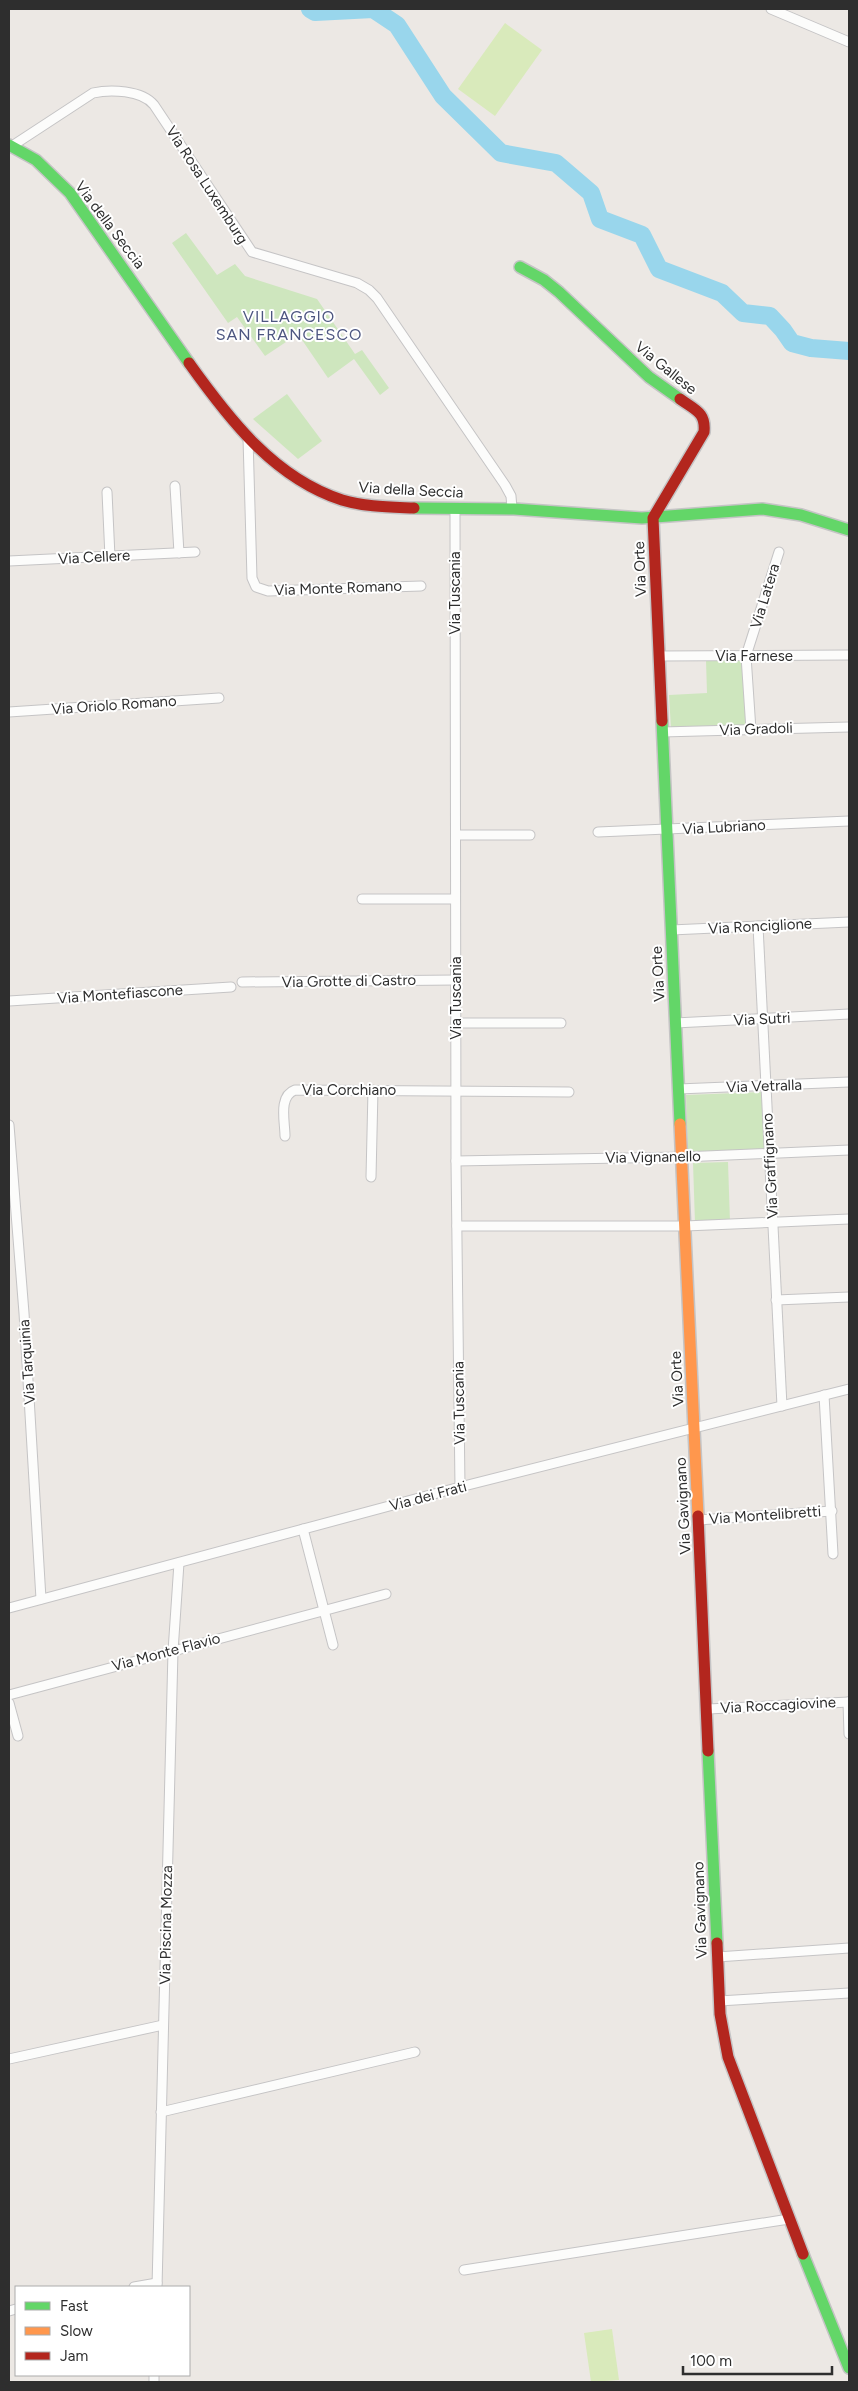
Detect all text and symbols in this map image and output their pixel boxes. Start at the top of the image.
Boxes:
street label: Via Rosa Luxemburg [162,123,252,247]
street label: Via della Seccia [71,178,149,272]
district label: VILLAGGIO SAN FRANCESCO [216,307,362,344]
street label: Via Gallese [631,338,701,398]
street label: Via della Seccia [358,478,464,502]
street label: Via Orte [630,541,650,597]
street label: Via Cellere [57,546,131,568]
street label: Via Tuscania [446,551,464,635]
street label: Via Latera [747,561,783,631]
street label: Via Monte Romano [274,577,403,599]
street label: Via Farnese [715,647,793,665]
street label: Via Oriolo Romano [51,692,177,718]
street label: Via Gradoli [719,719,793,739]
street label: Via Lubriano [682,816,766,838]
street label: Via Ronciglione [708,914,812,938]
street label: Via Orte [648,946,668,1002]
street label: Via Tuscania [447,956,465,1040]
street label: Via Grotte di Castro [282,971,417,991]
street label: Via Montefiascone [57,981,183,1007]
street label: Via Sutri [733,1009,791,1029]
street label: Via Vetralla [726,1076,802,1096]
street label: Via Corchiano [302,1081,397,1099]
street label: Via Graffignano [758,1112,782,1219]
street label: Via Vignanello [605,1147,701,1167]
street label: Via Tarquinia [15,1319,39,1405]
street label: Via Orte [667,1351,687,1407]
street label: Via Tuscania [449,1361,469,1445]
street label: Via Gavignano [671,1457,695,1555]
street label: Via dei Frati [387,1477,469,1515]
street label: Via Montelibretti [708,1502,822,1528]
street label: Via Monte Flavio [110,1629,222,1675]
street label: Via Roccagiovine [720,1693,836,1717]
street label: Via Gavignano [689,1861,711,1959]
street label: Via Piscina Mozza [156,1865,176,1985]
legend [15,2286,190,2376]
text: Fast [60,2297,89,2315]
text: Slow [60,2322,93,2340]
scale bar [683,2344,832,2376]
text: Jam [60,2347,88,2365]
text: 100 m [690,2352,732,2370]

